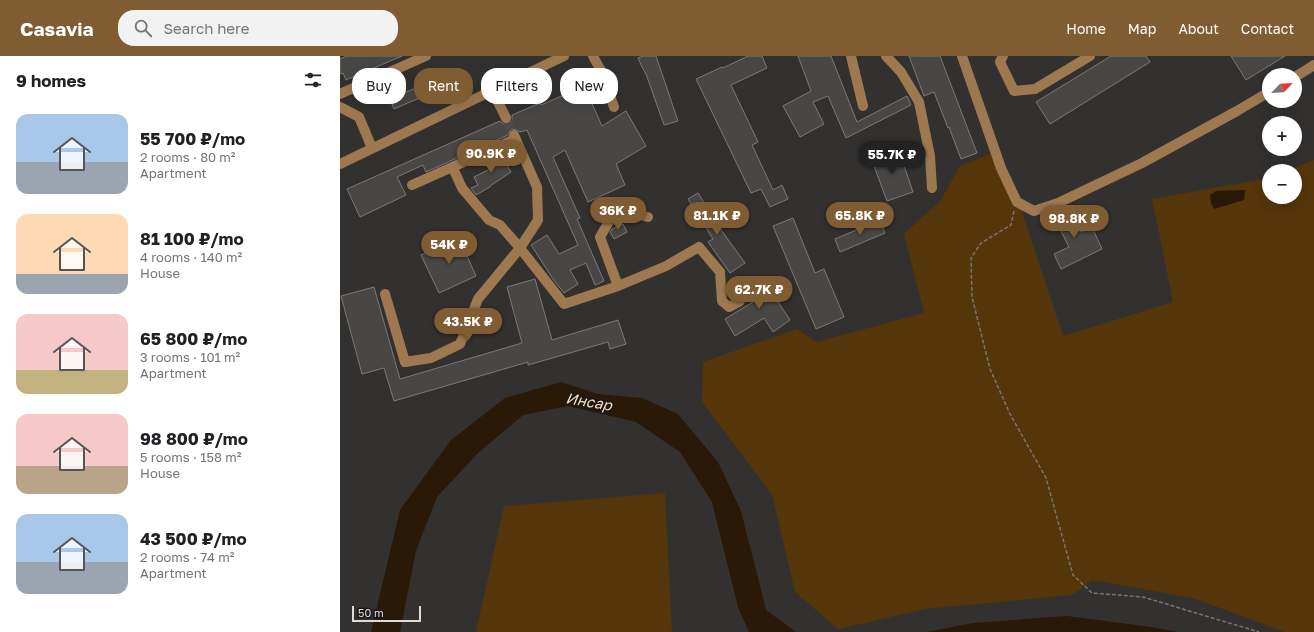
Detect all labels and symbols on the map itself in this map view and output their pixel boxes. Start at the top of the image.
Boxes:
north arrow [1262,68,1302,108]
pin: 90.9K ₽ [454,140,528,174]
pin: 55.7K ₽ [855,141,929,175]
pin: 36K ₽ [590,197,646,231]
pin: 81.1K ₽ [680,202,754,236]
pin: 65.8K ₽ [823,202,897,236]
pin: 98.8K ₽ [1037,205,1111,239]
pin: 54K ₽ [421,231,477,265]
pin: 62.7K ₽ [722,276,796,310]
pin: 43.5K ₽ [431,308,505,342]
water label: Инсар [565,388,615,414]
scale bar [352,604,421,623]

